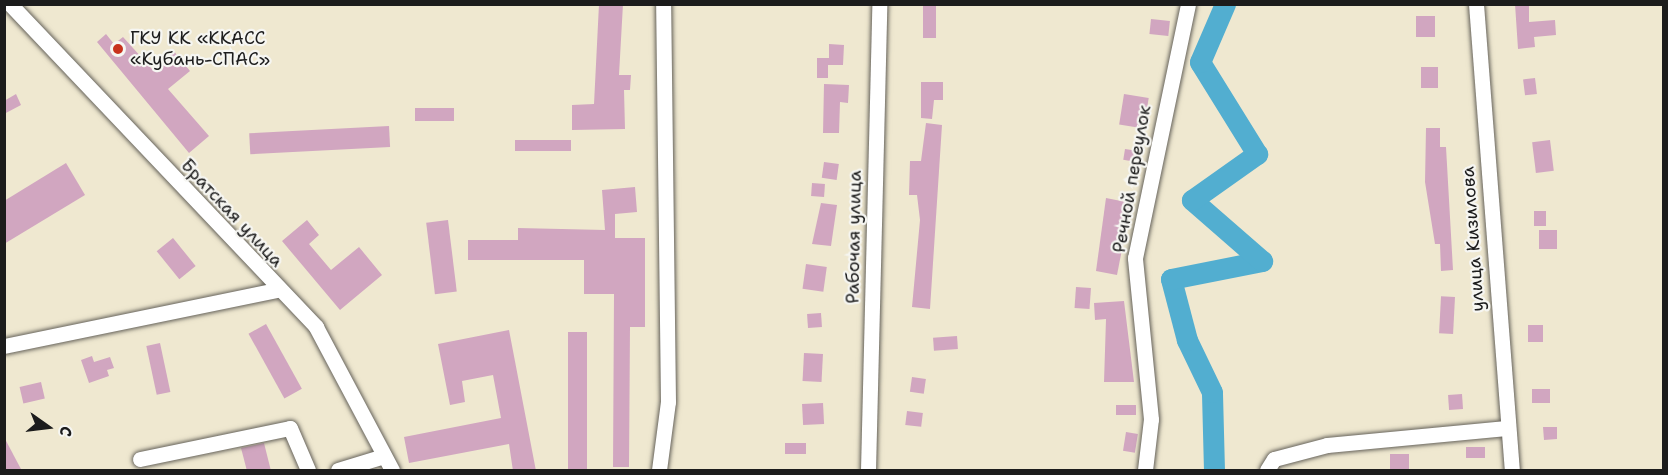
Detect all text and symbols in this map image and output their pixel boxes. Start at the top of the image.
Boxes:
place label: ГКУ КК «ККАСС «Кубань-СПАС» [130,28,270,70]
marker: ГКУ КК «ККАСС «Кубань-СПАС» [111,42,125,56]
street label: Речной переулок [1108,103,1156,255]
street label: Братская улица [176,154,288,272]
street label: улица Кизилова [1457,166,1489,312]
street label: Рабочая улица [842,170,866,304]
north arrow [18,397,78,457]
text: С [55,424,77,439]

